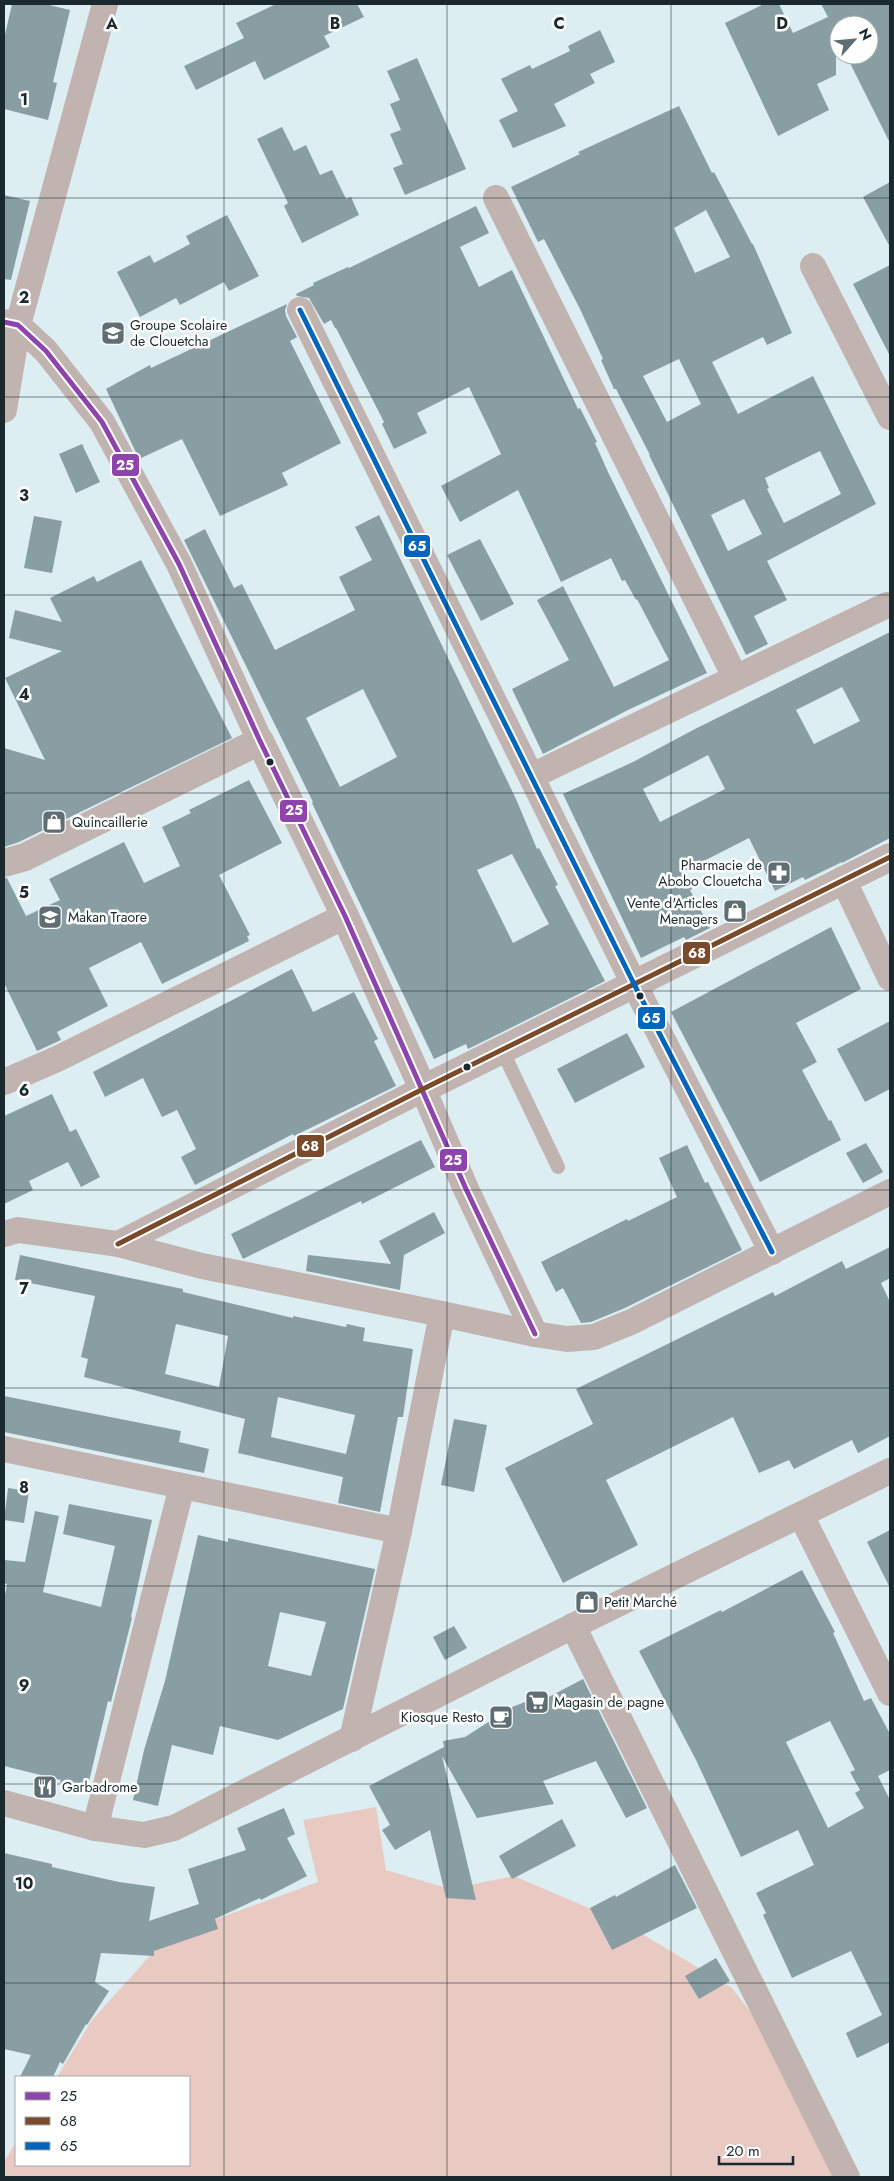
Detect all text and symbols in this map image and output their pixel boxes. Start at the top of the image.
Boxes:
text: A [105,12,118,35]
text: B [330,12,340,35]
text: C [553,12,565,35]
text: D [776,12,788,35]
north arrow [829,15,879,65]
text: N [854,25,877,44]
text: 1 [20,88,28,111]
text: 2 [19,286,29,309]
place label: Groupe Scolaire de Clouetcha [130,315,227,351]
school or university icon: Groupe Scolaire de Clouetcha [100,320,126,346]
line badge: 25 [111,453,140,477]
text: 25 [116,455,134,475]
text: 3 [19,484,29,507]
line badge: 65 [403,534,431,558]
text: 65 [408,536,426,556]
text: 4 [18,683,30,706]
unlabelled marker [265,757,275,767]
line badge: 25 [279,799,308,823]
text: 25 [285,800,303,820]
shop icon: Quincaillerie [41,809,67,835]
place label: Quincaillerie [72,812,148,832]
place label: Pharmacie de Abobo Clouetcha [658,855,762,891]
pharmacy icon: Pharmacie de Abobo Clouetcha [766,860,792,886]
text: 5 [19,881,29,904]
place label: Vente d'Articles Menagers [627,893,718,929]
shop icon: Vente d'Articles Menagers [722,898,748,924]
school or university icon: Makan Traore [37,904,63,930]
place label: Makan Traore [68,907,147,927]
line badge: 68 [682,941,711,965]
text: 68 [688,943,706,963]
unlabelled marker [635,991,645,1001]
line badge: 65 [637,1006,666,1030]
text: 65 [642,1008,660,1028]
unlabelled marker [462,1062,472,1072]
text: 6 [19,1079,29,1102]
line badge: 68 [296,1134,325,1158]
text: 68 [301,1136,319,1156]
line badge: 25 [439,1148,468,1172]
text: 25 [444,1150,462,1170]
text: 7 [19,1277,29,1300]
text: 8 [19,1476,29,1499]
shop icon: Petit Marché [574,1589,600,1615]
place label: Petit Marché [604,1592,677,1612]
text: 9 [19,1674,29,1697]
supermarket icon: Magasin de pagne [524,1689,550,1715]
place label: Magasin de pagne [554,1692,664,1712]
cafe icon: Kiosque Resto [488,1704,514,1730]
place label: Kiosque Resto [401,1707,484,1727]
restaurant icon: Garbadrome [32,1774,58,1800]
place label: Garbadrome [62,1777,137,1797]
text: 10 [15,1872,33,1895]
legend [15,2076,190,2166]
text: 25 [60,2085,77,2107]
text: 68 [60,2110,77,2132]
scale bar [719,2134,793,2166]
text: 65 [60,2135,77,2157]
text: 20 m [726,2140,760,2162]

